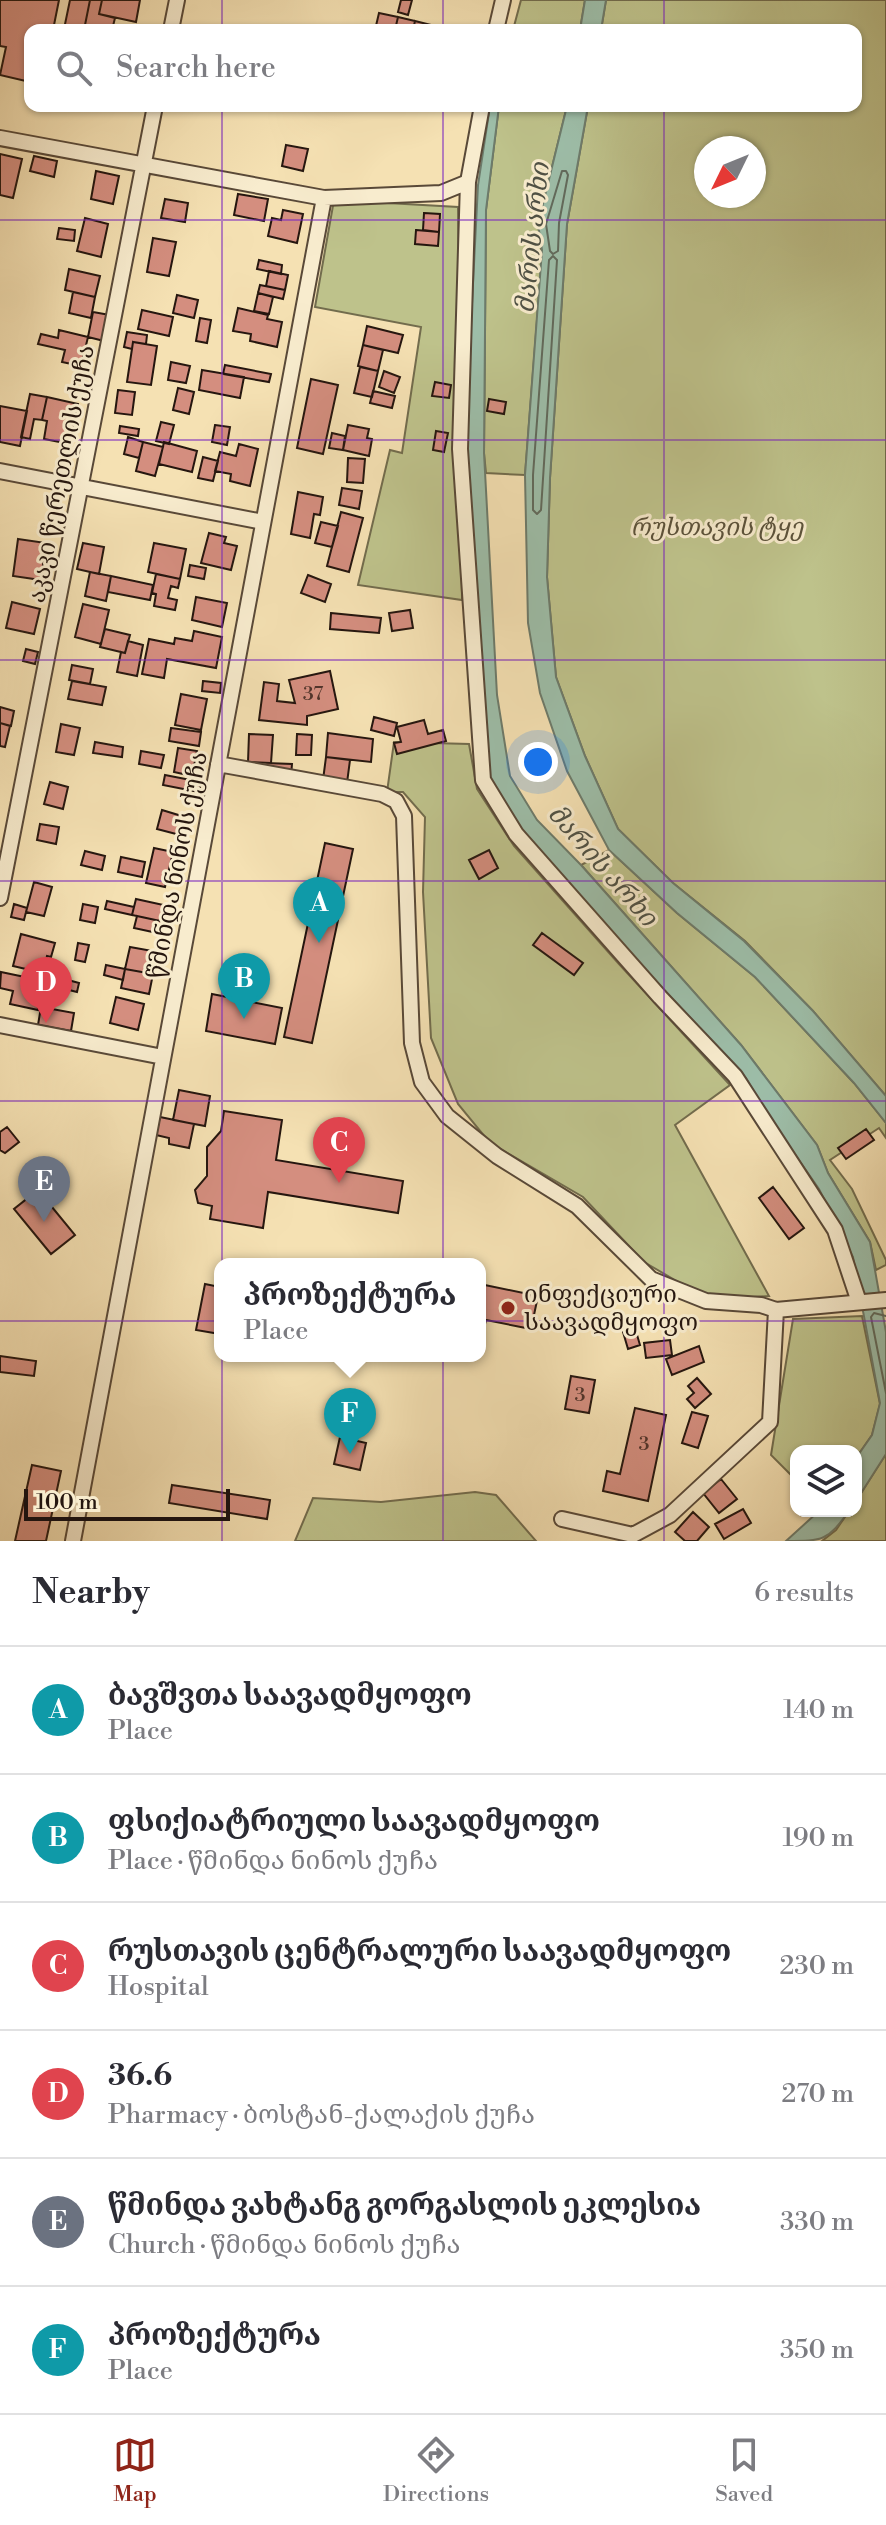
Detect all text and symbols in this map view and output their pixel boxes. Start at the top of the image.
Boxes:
search box [24,24,862,112]
icon: search [52,46,96,90]
text: Search here [116,49,276,87]
north arrow [694,136,766,208]
water label: მარის არხი [509,160,557,315]
street label: აკაკი წერეთლის ქუჩა [22,343,102,606]
park label: რუსთავის ტყე [631,513,804,543]
house number: 37 [303,682,323,707]
your location [518,742,558,782]
street label: წმინდა ნინოს ქუჩა [141,749,215,981]
water label: მარის არხი [541,798,665,934]
pin: A [293,877,345,943]
pin: B [218,953,270,1019]
pin: D [20,957,72,1023]
pin: C [313,1117,365,1183]
pin: E [18,1156,70,1222]
popup [214,1258,486,1362]
text: პროზექტურა [244,1277,456,1315]
place label: ინფექციური საავადმყოფო [524,1280,698,1338]
marker: ინფექციური საავადმყოფო [499,1299,517,1317]
text: Place [244,1315,308,1347]
house number: 3 [574,1383,586,1408]
pin: F [324,1388,376,1454]
house number: 3 [638,1432,650,1457]
map controls [790,1445,862,1517]
button: layers [790,1445,862,1517]
scale bar [24,1485,230,1521]
text: 100 m [36,1489,98,1516]
text: Nearby [32,1572,150,1614]
text: 6 results [754,1577,854,1609]
text: ბავშვთა საავადმყოფო [108,1677,472,1715]
text: A [49,1694,67,1726]
text: 140 m [783,1694,854,1726]
text: Place [108,1715,173,1747]
text: ფსიქიატრიული საავადმყოფო [108,1803,600,1841]
text: B [48,1822,68,1854]
text: 190 m [783,1822,854,1854]
text: Place · წმინდა ნინოს ქუჩა [108,1845,438,1877]
text: რუსთავის ცენტრალური საავადმყოფო [108,1933,731,1971]
text: C [49,1950,67,1982]
text: 230 m [779,1950,854,1982]
text: Hospital [108,1971,209,2003]
text: 36.6 [108,2057,172,2095]
text: D [48,2078,68,2110]
text: 270 m [781,2078,854,2110]
text: Pharmacy · ბოსტან-ქალაქის ქუჩა [108,2099,535,2131]
text: წმინდა ვახტანგ გორგასლის ეკლესია [108,2187,701,2225]
text: E [49,2206,67,2238]
text: 330 m [780,2206,854,2238]
text: Church · წმინდა ნინოს ქუჩა [108,2229,461,2261]
text: პროზექტურა [108,2317,321,2355]
text: F [49,2334,67,2366]
text: 350 m [780,2334,854,2366]
text: Place [108,2355,173,2387]
tab: Map [113,2433,157,2508]
tab: Directions [383,2433,489,2508]
tab: Saved [715,2433,773,2508]

